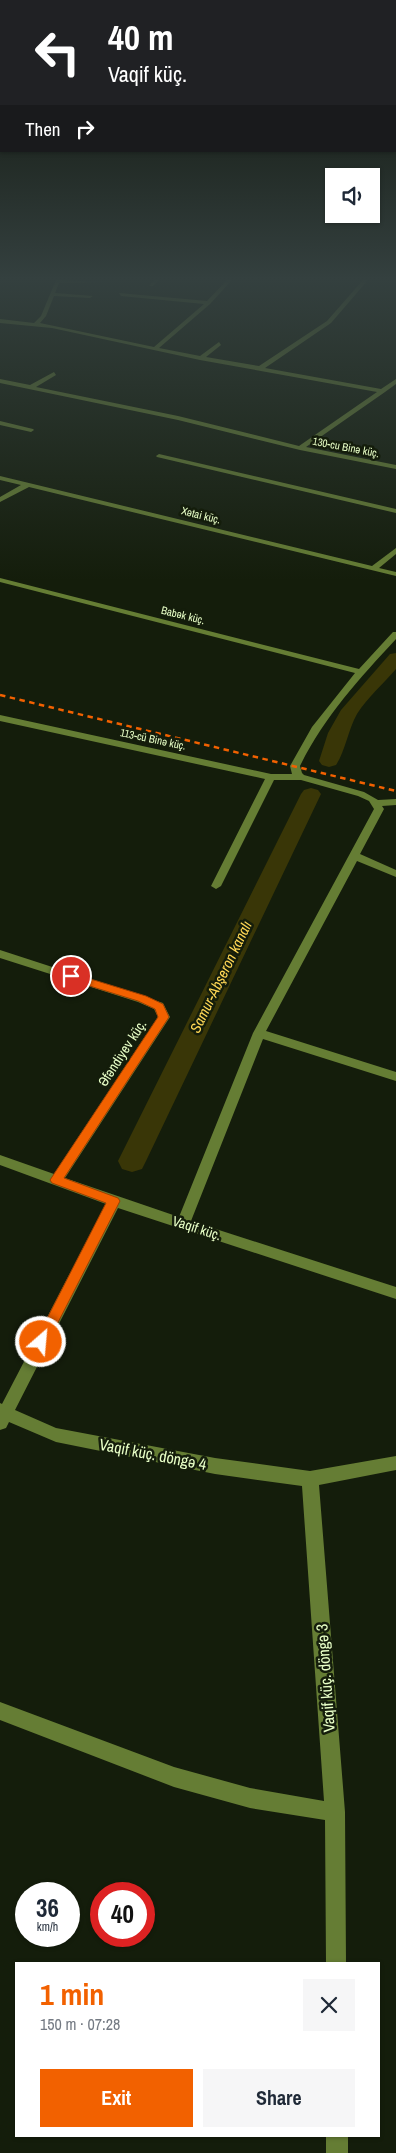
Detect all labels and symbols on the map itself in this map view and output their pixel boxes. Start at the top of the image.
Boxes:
street label: 130-cu Binə küç. [311,434,381,460]
street label: Xətai küç. [180,503,222,527]
street label: Babək küç. [160,603,206,627]
street label: 113-cü Binə küç. [119,725,187,753]
water label: Samur-Abşeron kanalı [184,917,257,1036]
pin [50,955,92,997]
street label: Əfəndiyev küç. [94,1016,150,1090]
street label: Vaqif küç. [170,1212,224,1244]
position arrow [14,1315,66,1367]
street label: Vaqif küç. döngə 4 [98,1433,208,1475]
street label: Vaqif küç. döngə 3 [310,1623,340,1733]
speed limit sign: 40 [90,1882,155,1947]

